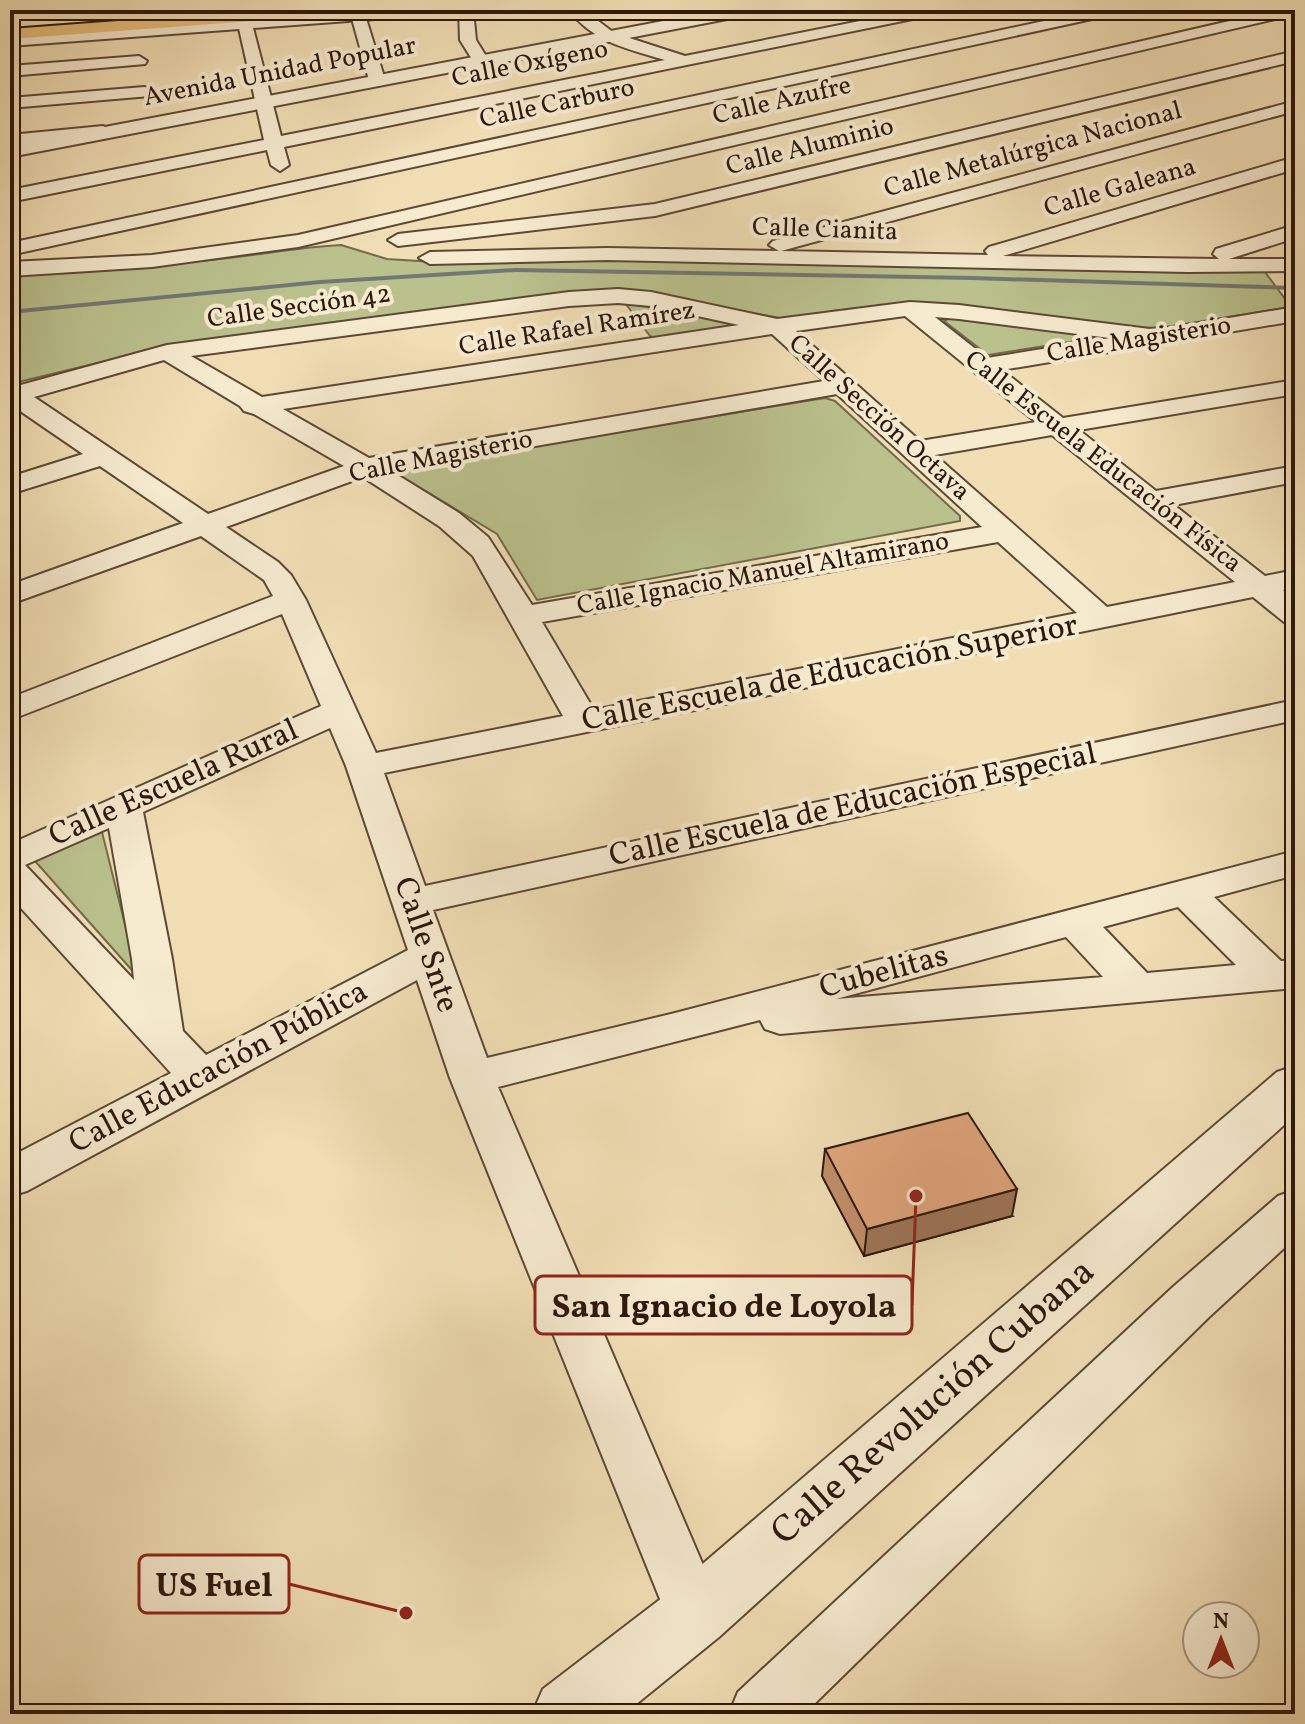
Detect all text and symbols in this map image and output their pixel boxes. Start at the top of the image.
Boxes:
street label: Avenida Unidad Popular [141,28,419,116]
street label: Calle Oxígeno [449,31,611,97]
street label: Calle Azufre [709,68,855,134]
street label: Calle Carburo [476,70,638,138]
street label: Calle Metalúrgica Nacional [880,93,1186,207]
street label: Calle Aluminio [722,109,898,185]
street label: Calle Galeana [1040,149,1200,227]
street label: Calle Cianita [751,209,899,251]
street label: Calle Sección 42 [205,276,393,338]
street label: Calle Rafael Ramírez [456,293,698,365]
street label: Calle Magisterio [1044,308,1234,372]
street label: Calle Sección Octava [780,326,978,510]
street label: Calle Escuela Educación Física [957,342,1249,582]
street label: Calle Magisterio [346,422,536,492]
street label: Calle Ignacio Manuel Altamirano [574,524,952,624]
street label: Calle Escuela de Educación Superior [578,604,1082,744]
street label: Calle Escuela Rural [42,709,306,859]
street label: Calle Escuela de Educación Especial [605,733,1101,879]
street label: Calle Snte [381,871,469,1019]
street label: Cubelitas [815,935,953,1011]
street label: Calle Educación Pública [62,970,376,1166]
street label: Calle Revolución Cubana [760,1247,1108,1559]
callout: San Ignacio de Loyola [535,1276,912,1334]
text: San Ignacio de Loyola [551,1285,897,1332]
callout: US Fuel [139,1555,289,1613]
text: US Fuel [155,1564,273,1611]
north arrow [1181,1600,1261,1680]
text: N [1213,1607,1229,1638]

